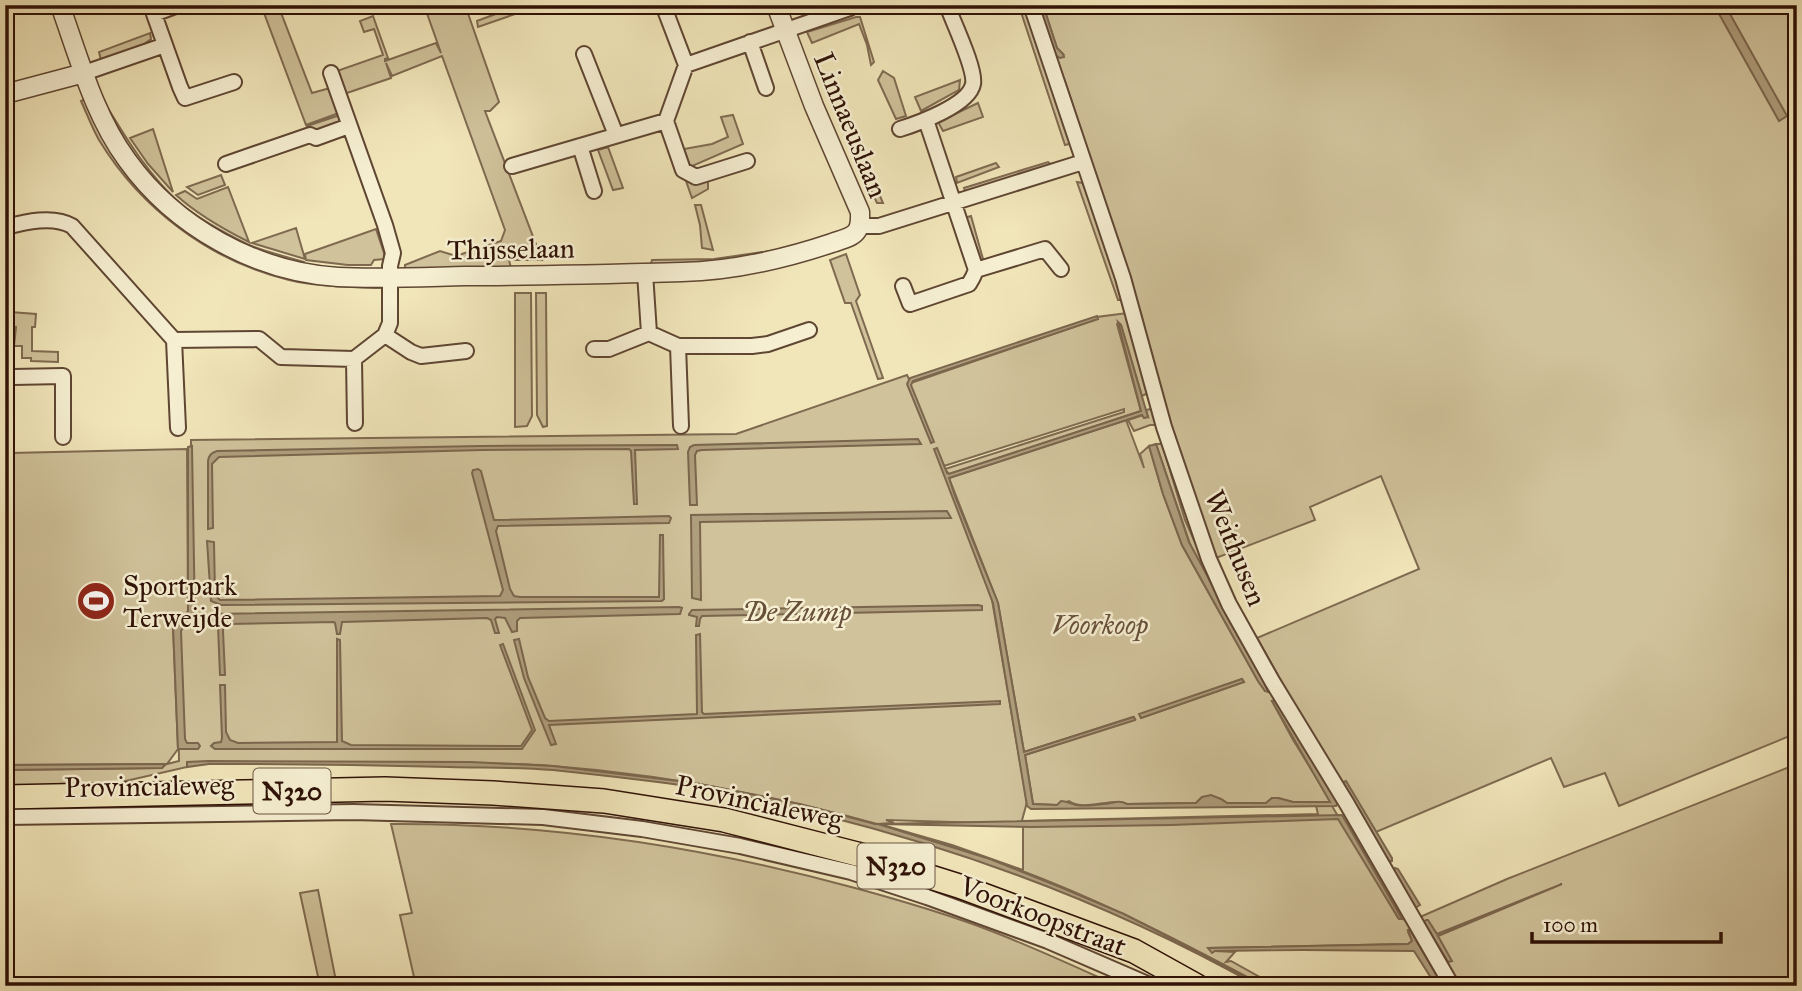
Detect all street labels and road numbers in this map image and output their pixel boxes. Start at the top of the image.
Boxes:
street label: Linnaeuslaan [806,47,896,203]
street label: Thijsselaan [447,230,575,268]
street label: Weithusen [1197,485,1275,611]
street label: Provincialeweg [64,767,235,805]
street label: Provincialeweg [672,767,847,837]
road number: N320 [254,768,330,814]
road number: N320 [858,844,934,888]
street label: Voorkoopstraat [954,868,1131,964]

